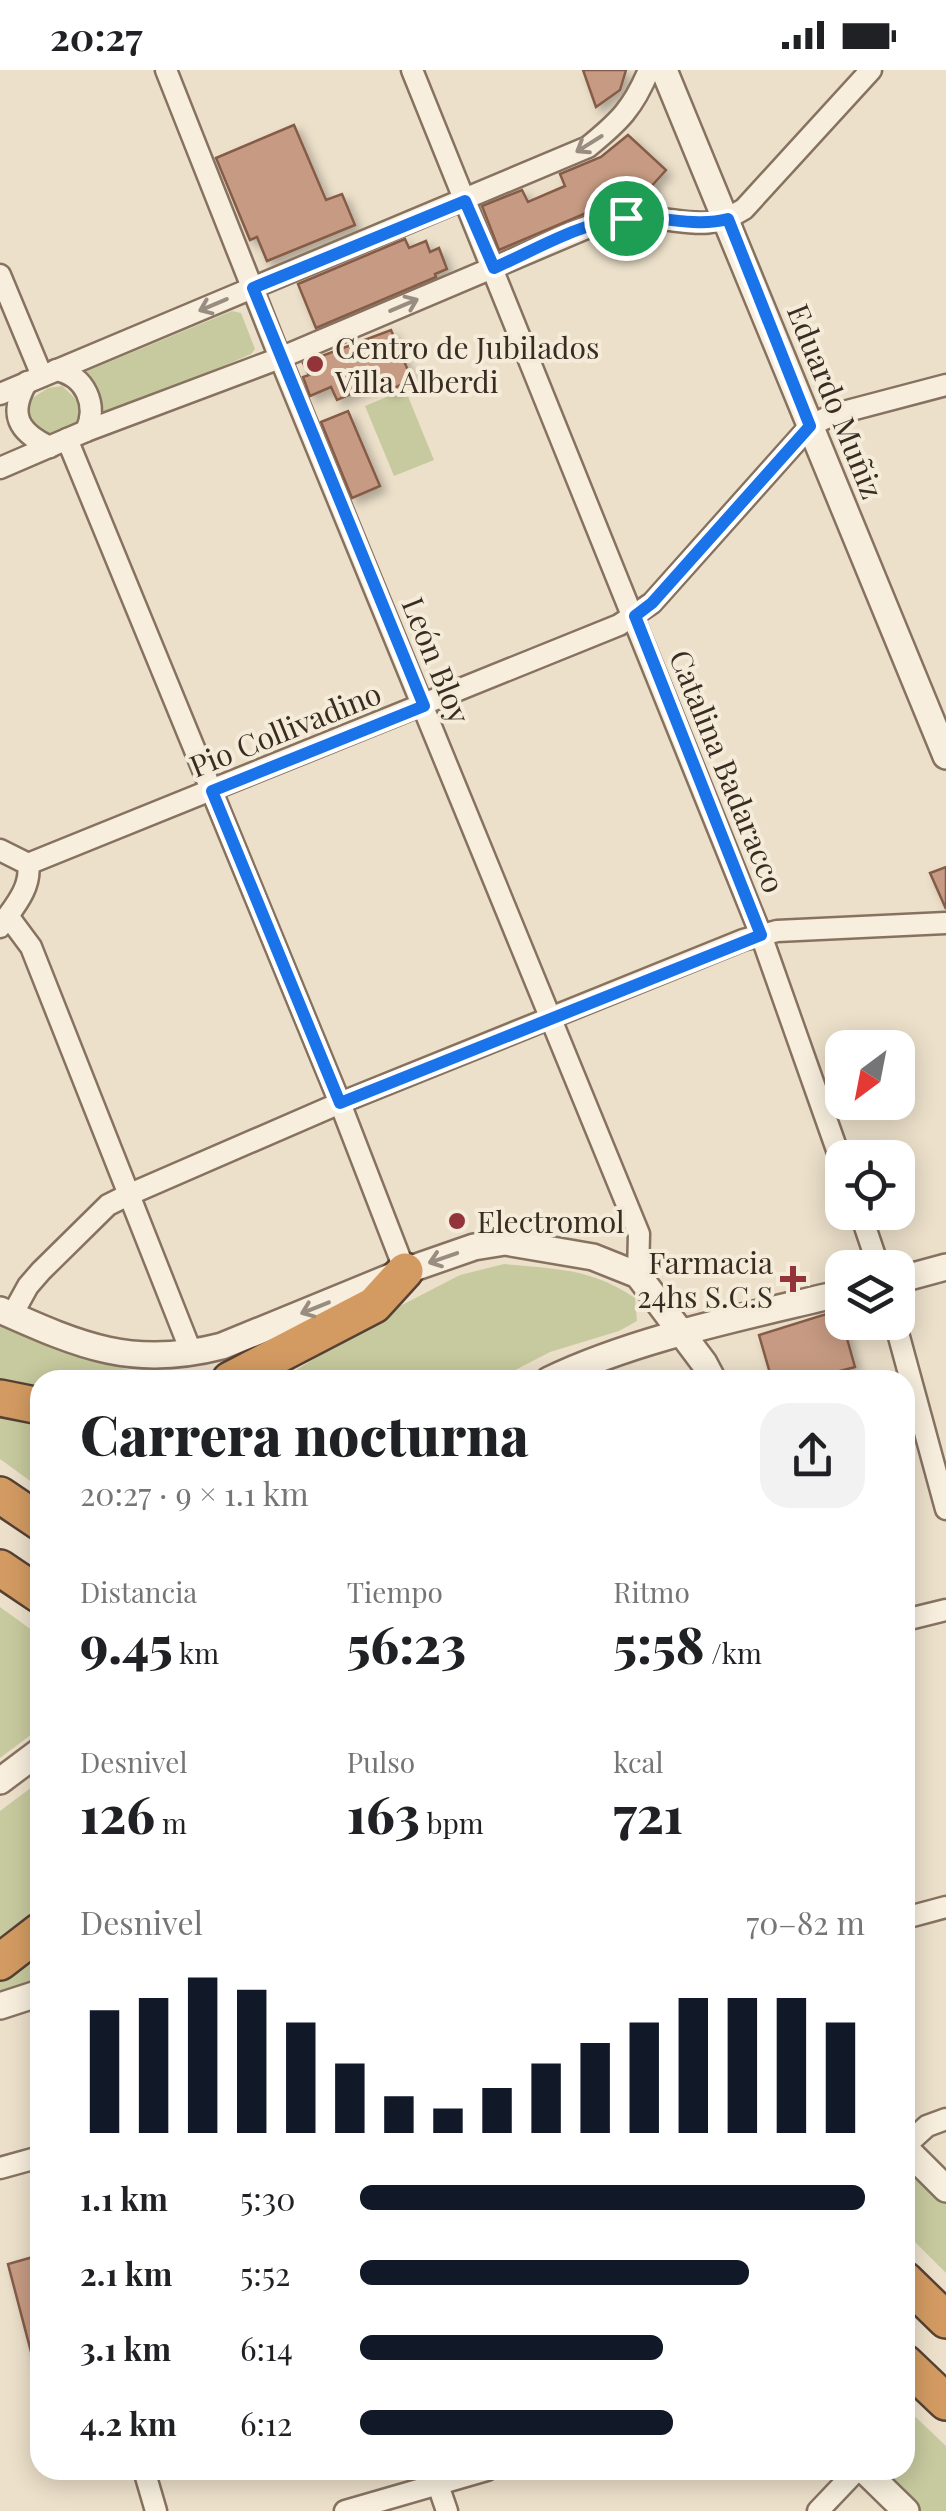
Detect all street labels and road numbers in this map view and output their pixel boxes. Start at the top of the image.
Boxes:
street label: Eduardo Muñiz [779,298,893,504]
street label: León Bloy [394,591,480,729]
street label: Catalina Badaracco [661,644,795,898]
street label: Pio Collivadino [183,672,387,786]

